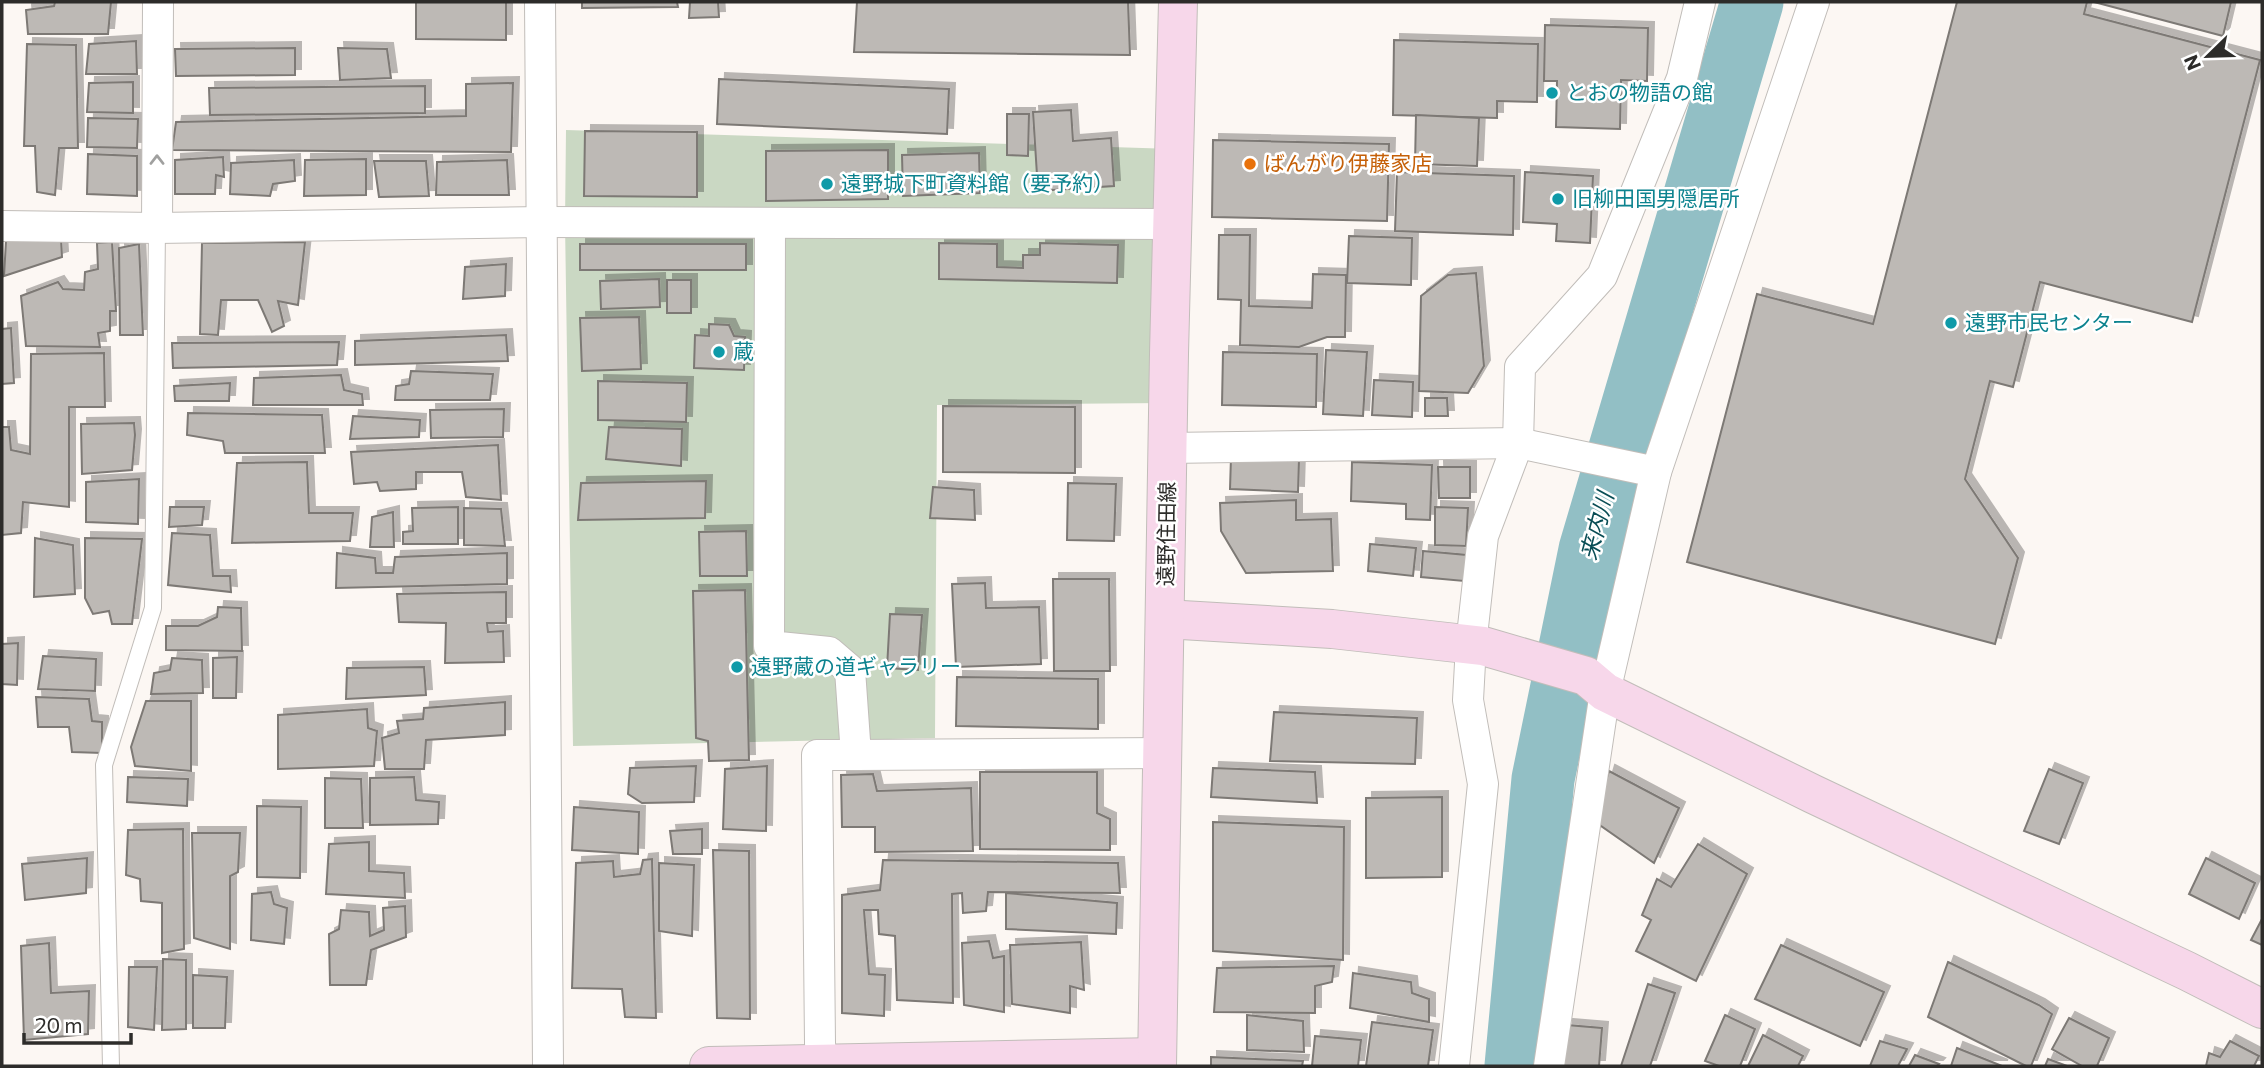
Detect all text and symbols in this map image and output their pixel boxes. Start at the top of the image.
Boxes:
north arrow [2173,21,2243,91]
text: N [2179,52,2205,74]
place label: とおの物語の館 [1566,79,1713,104]
marker: とおの物語の館 [1544,85,1560,101]
place label: ばんがり伊藤家店 [1264,150,1432,175]
one-way arrow [149,154,165,165]
marker: ばんがり伊藤家店 [1242,156,1258,172]
place label: 遠野城下町資料館（要予約） [841,170,1114,195]
marker: 遠野城下町資料館（要予約） [819,176,835,192]
place label: 旧柳田国男隠居所 [1572,185,1740,210]
marker: 旧柳田国男隠居所 [1550,191,1566,207]
place label: 遠野市民センター [1965,309,2133,334]
marker: 遠野市民センター [1943,315,1959,331]
place label: 蔵 [733,338,754,363]
marker: 蔵 [711,344,727,360]
street label: 遠野住田線 [1152,481,1179,587]
water label: 来内川 [1574,486,1619,563]
place label: 遠野蔵の道ギャラリー [751,653,961,678]
marker: 遠野蔵の道ギャラリー [729,659,745,675]
scale bar [24,1002,131,1046]
text: 20 m [35,1012,83,1037]

